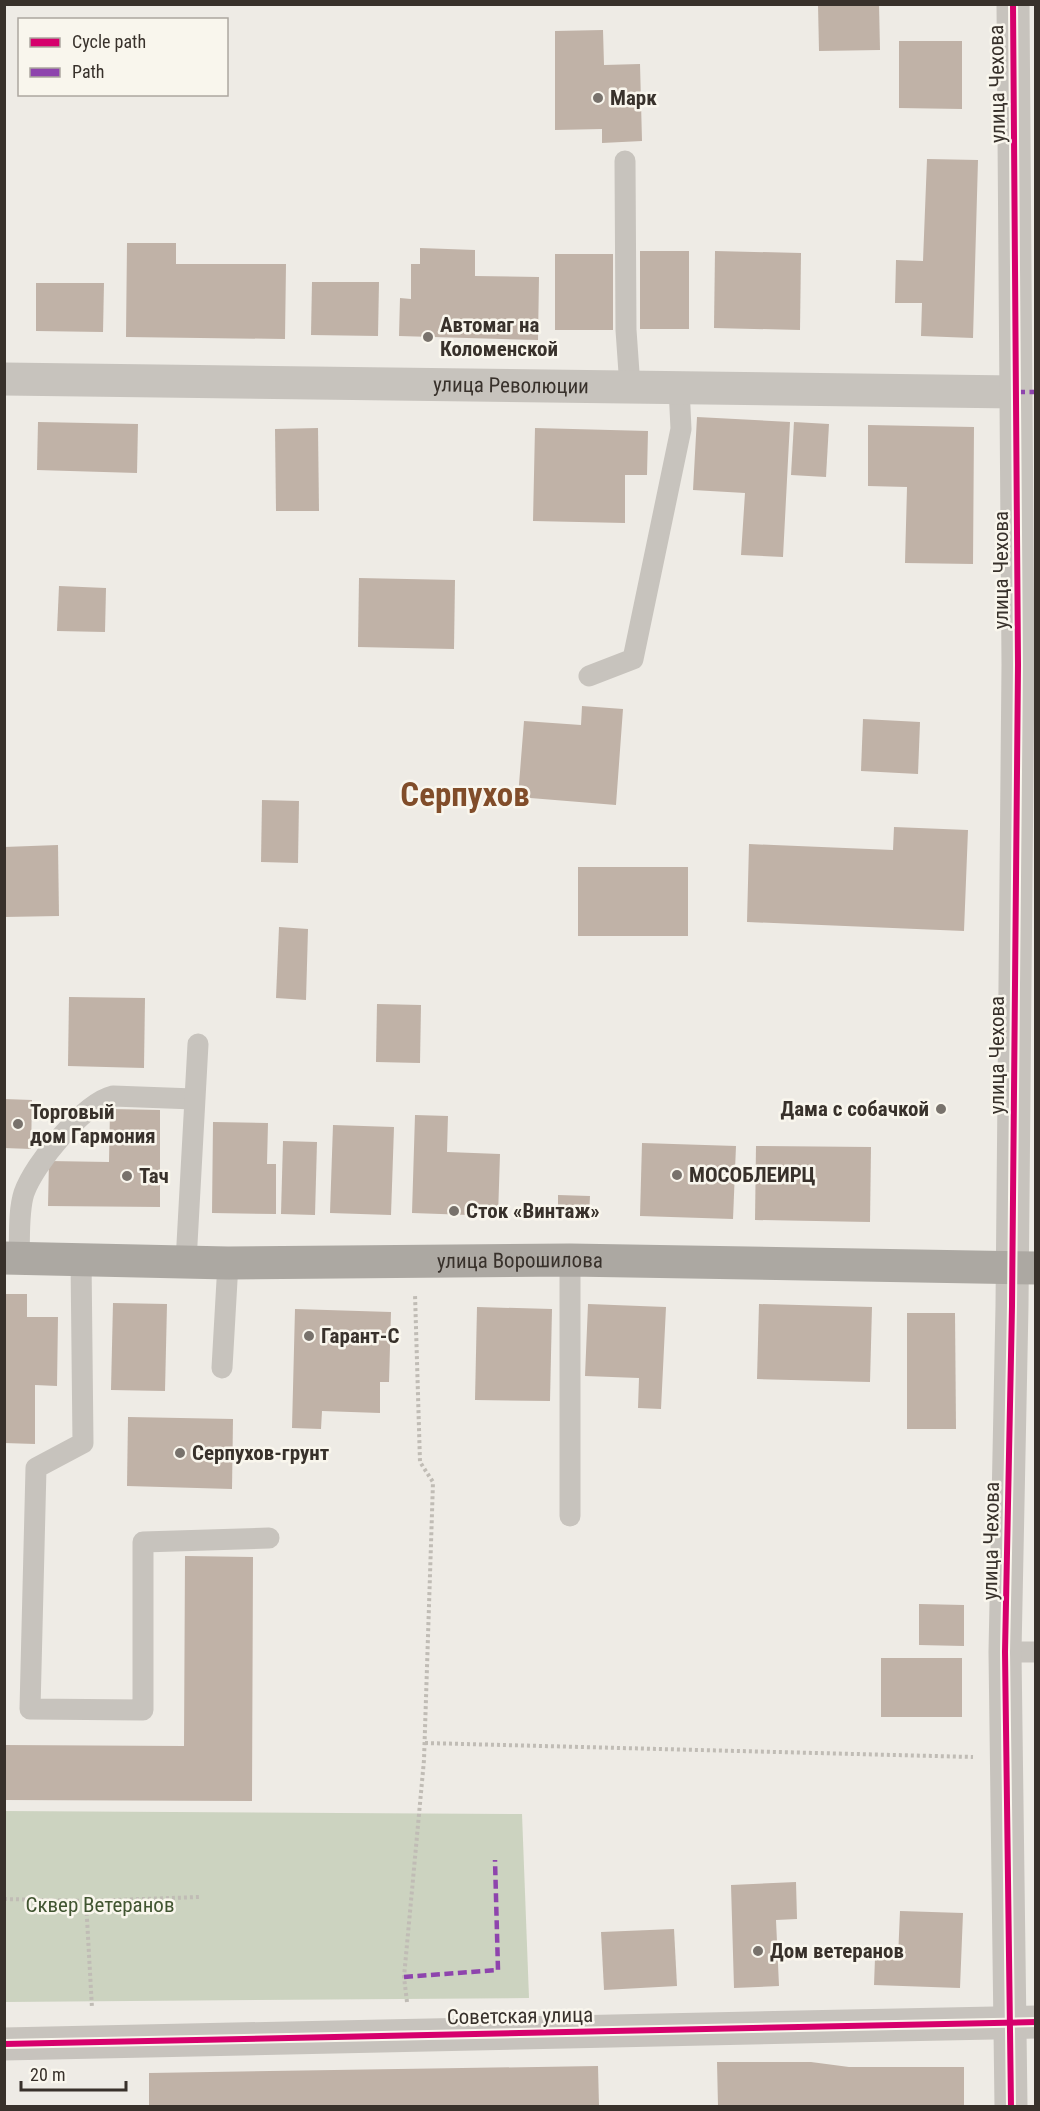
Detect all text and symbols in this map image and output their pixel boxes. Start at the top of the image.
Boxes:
legend [18,18,228,96]
street label: улица Чехова [984,25,1010,143]
text: Cycle path [72,31,146,52]
text: Path [72,61,105,82]
place label: Марк [610,86,657,110]
marker: Марк [591,91,605,105]
place label: Автомаг на Коломенской [440,313,558,361]
marker: Автомаг на Коломенской [421,330,435,344]
street label: улица Революции [433,373,589,399]
street label: улица Чехова [989,511,1013,629]
district label: Серпухов [400,775,530,814]
street label: улица Чехова [985,996,1009,1114]
place label: Дама с собачкой [780,1097,929,1121]
place label: Торговый дом Гармония [30,1100,156,1148]
marker: Дама с собачкой [934,1102,948,1116]
marker: Торговый дом Гармония [11,1117,25,1131]
place label: МОСОБЛЕИРЦ [689,1163,816,1187]
place label: Тач [139,1164,169,1188]
marker: МОСОБЛЕИРЦ [670,1168,684,1182]
marker: Тач [120,1169,134,1183]
place label: Сток «Винтаж» [466,1199,600,1223]
marker: Сток «Винтаж» [447,1204,461,1218]
street label: улица Ворошилова [437,1248,603,1273]
place label: Гарант-С [321,1324,399,1348]
marker: Гарант-С [302,1329,316,1343]
place label: Серпухов-грунт [192,1441,330,1465]
marker: Серпухов-грунт [173,1446,187,1460]
street label: улица Чехова [978,1482,1004,1600]
park label: Сквер Ветеранов [26,1893,174,1917]
place label: Дом ветеранов [770,1939,904,1963]
marker: Дом ветеранов [751,1944,765,1958]
street label: Советская улица [447,2003,593,2029]
scale bar [21,2054,126,2092]
text: 20 m [30,2064,65,2085]

